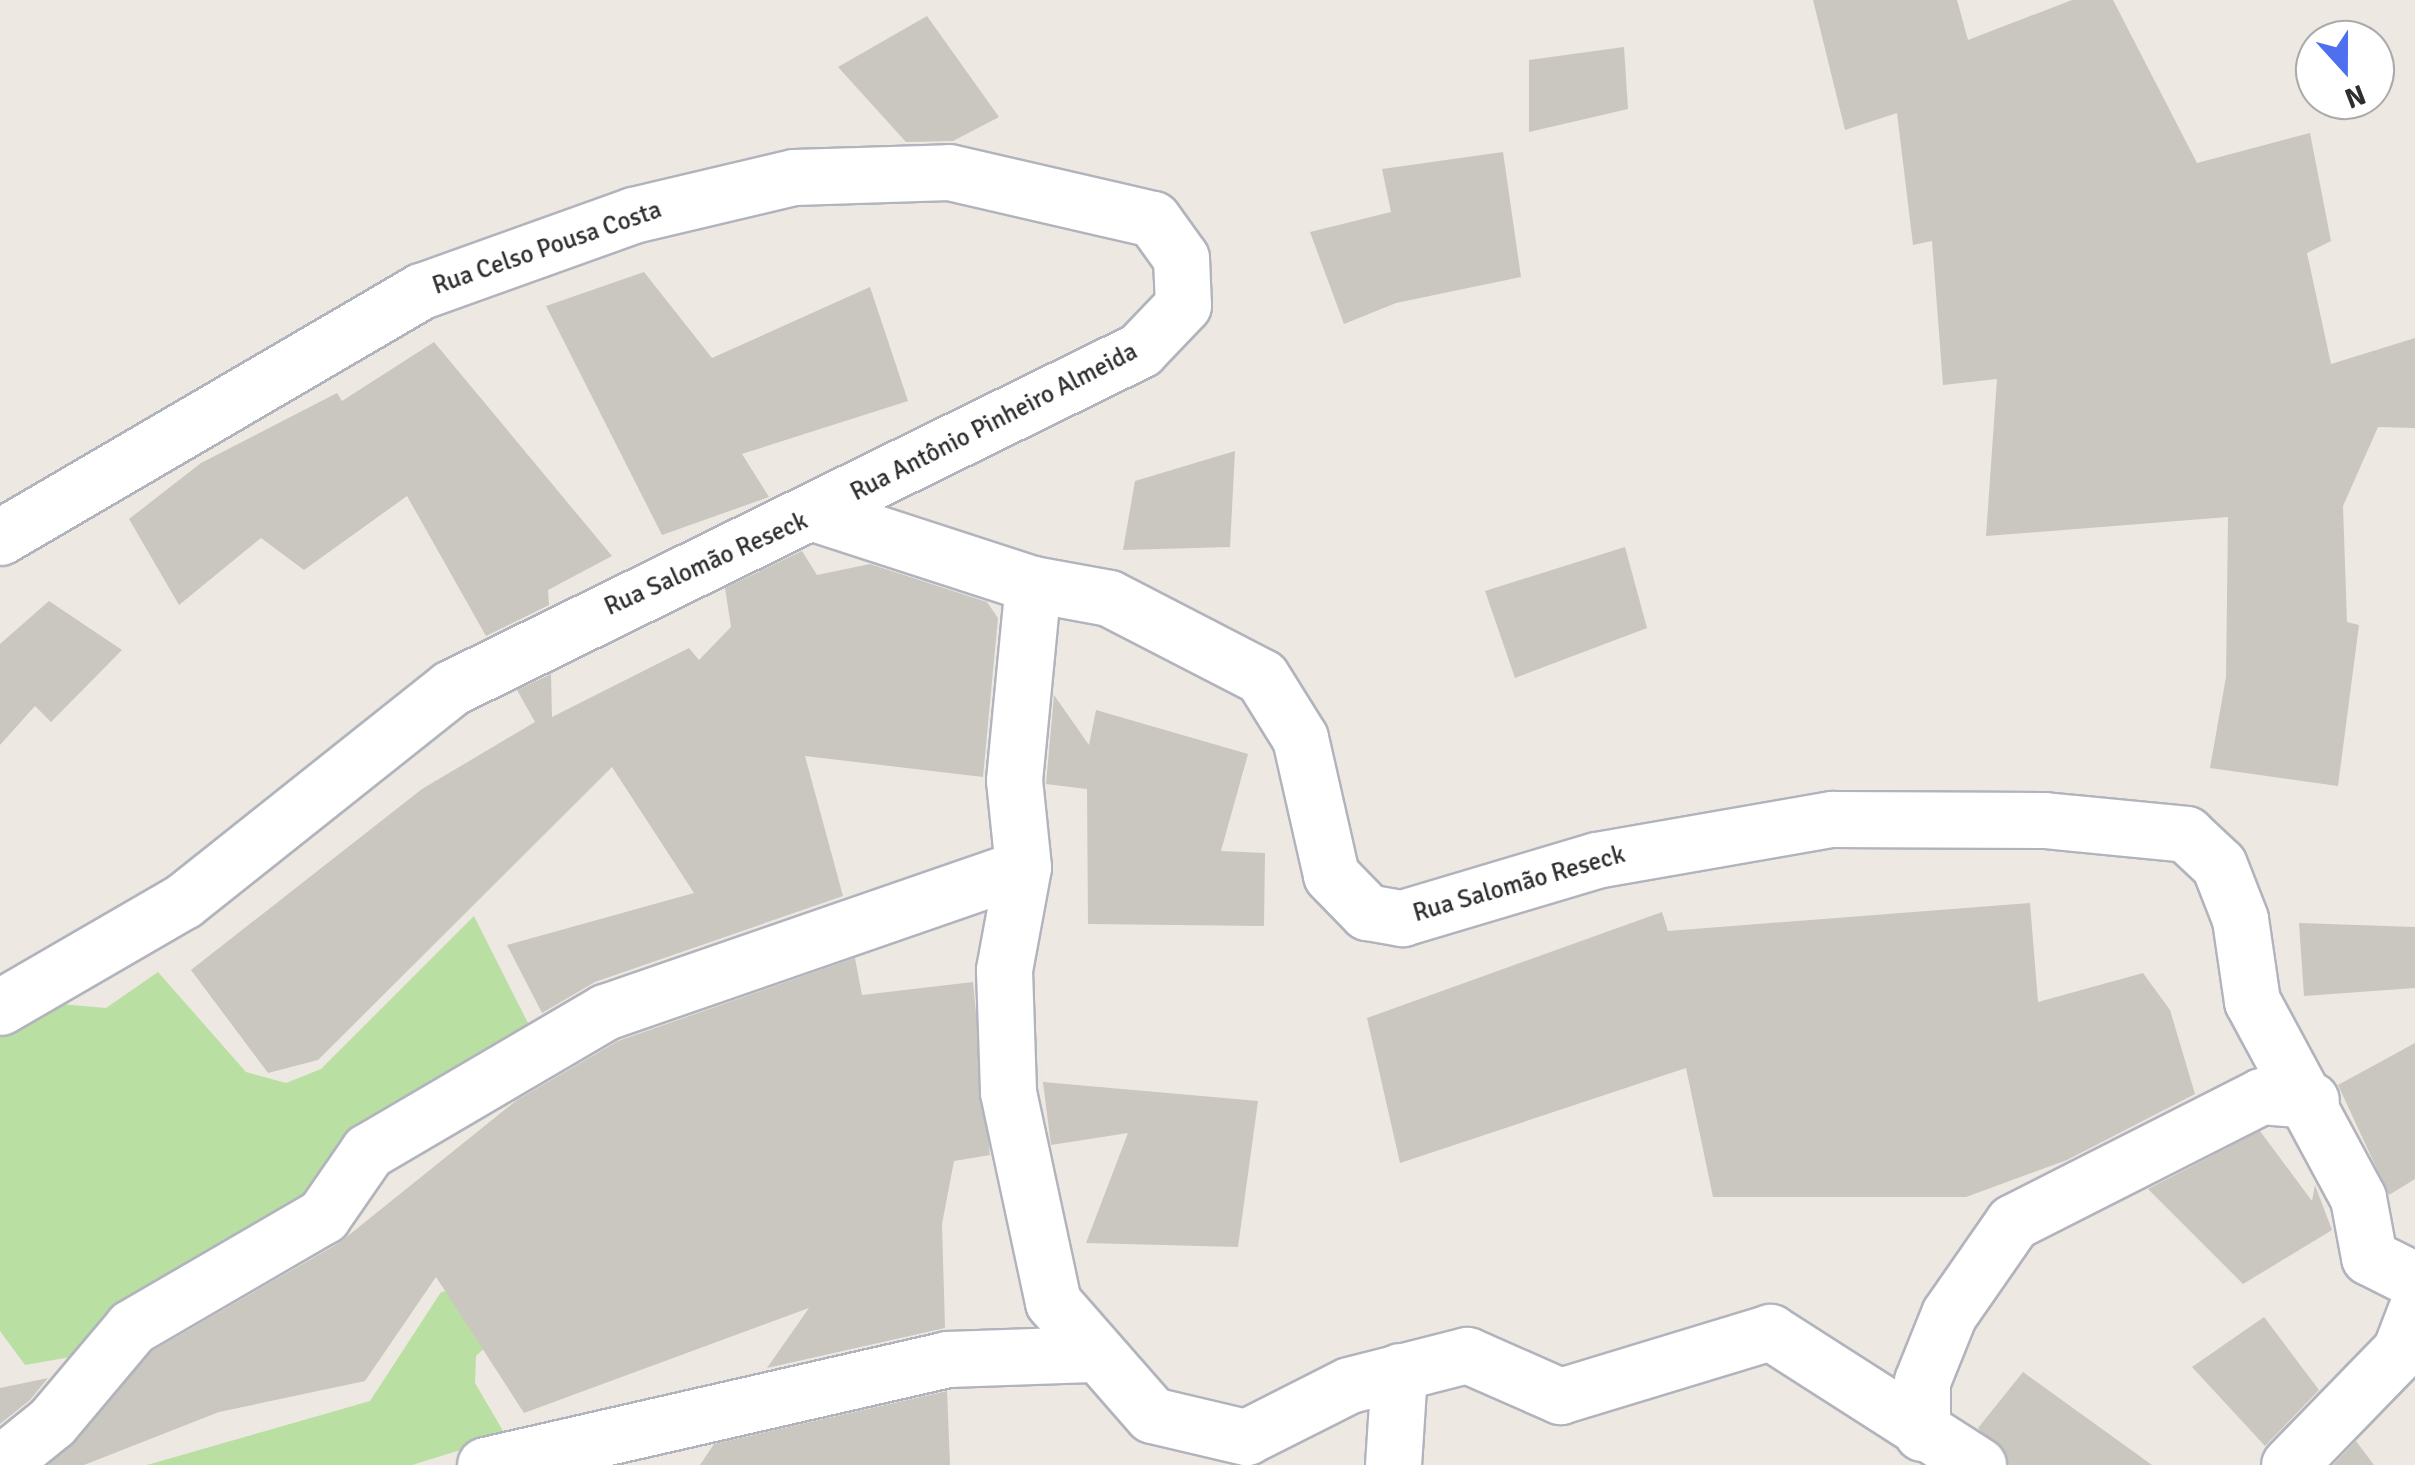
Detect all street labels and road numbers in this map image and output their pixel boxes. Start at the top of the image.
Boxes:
street label: Rua Celso Pousa Costa [429,195,665,301]
street label: Rua Antônio Pinheiro Almeida [846,336,1142,508]
street label: Rua Salomão Reseck [600,506,812,622]
street label: Rua Salomão Reseck [1410,839,1628,929]

